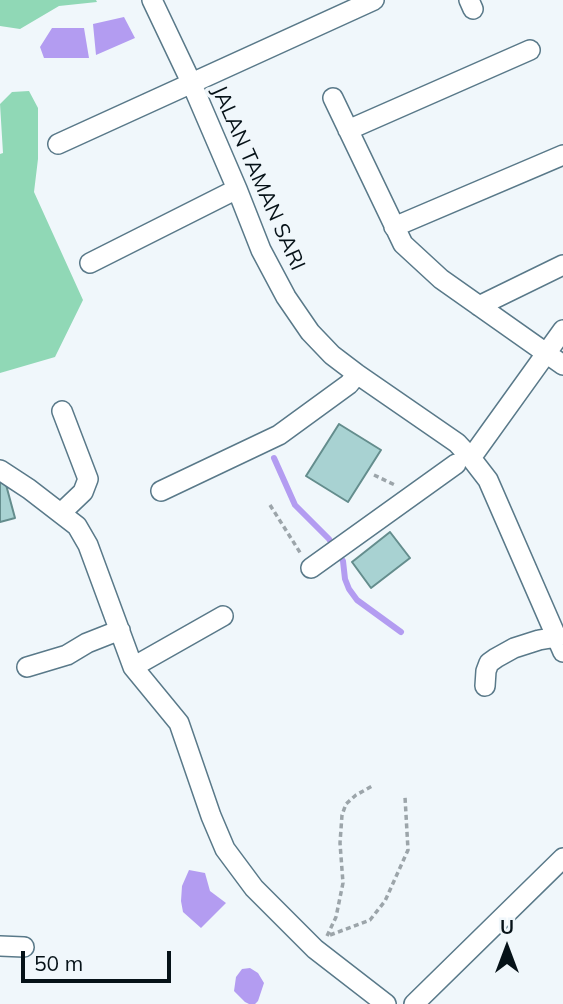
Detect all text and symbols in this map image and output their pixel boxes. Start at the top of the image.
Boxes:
street label: JALAN TAMAN SARI [206,82,310,274]
north arrow [472,913,542,983]
text: U [500,915,514,939]
scale bar [24,937,175,981]
text: 50 m [34,950,83,976]

